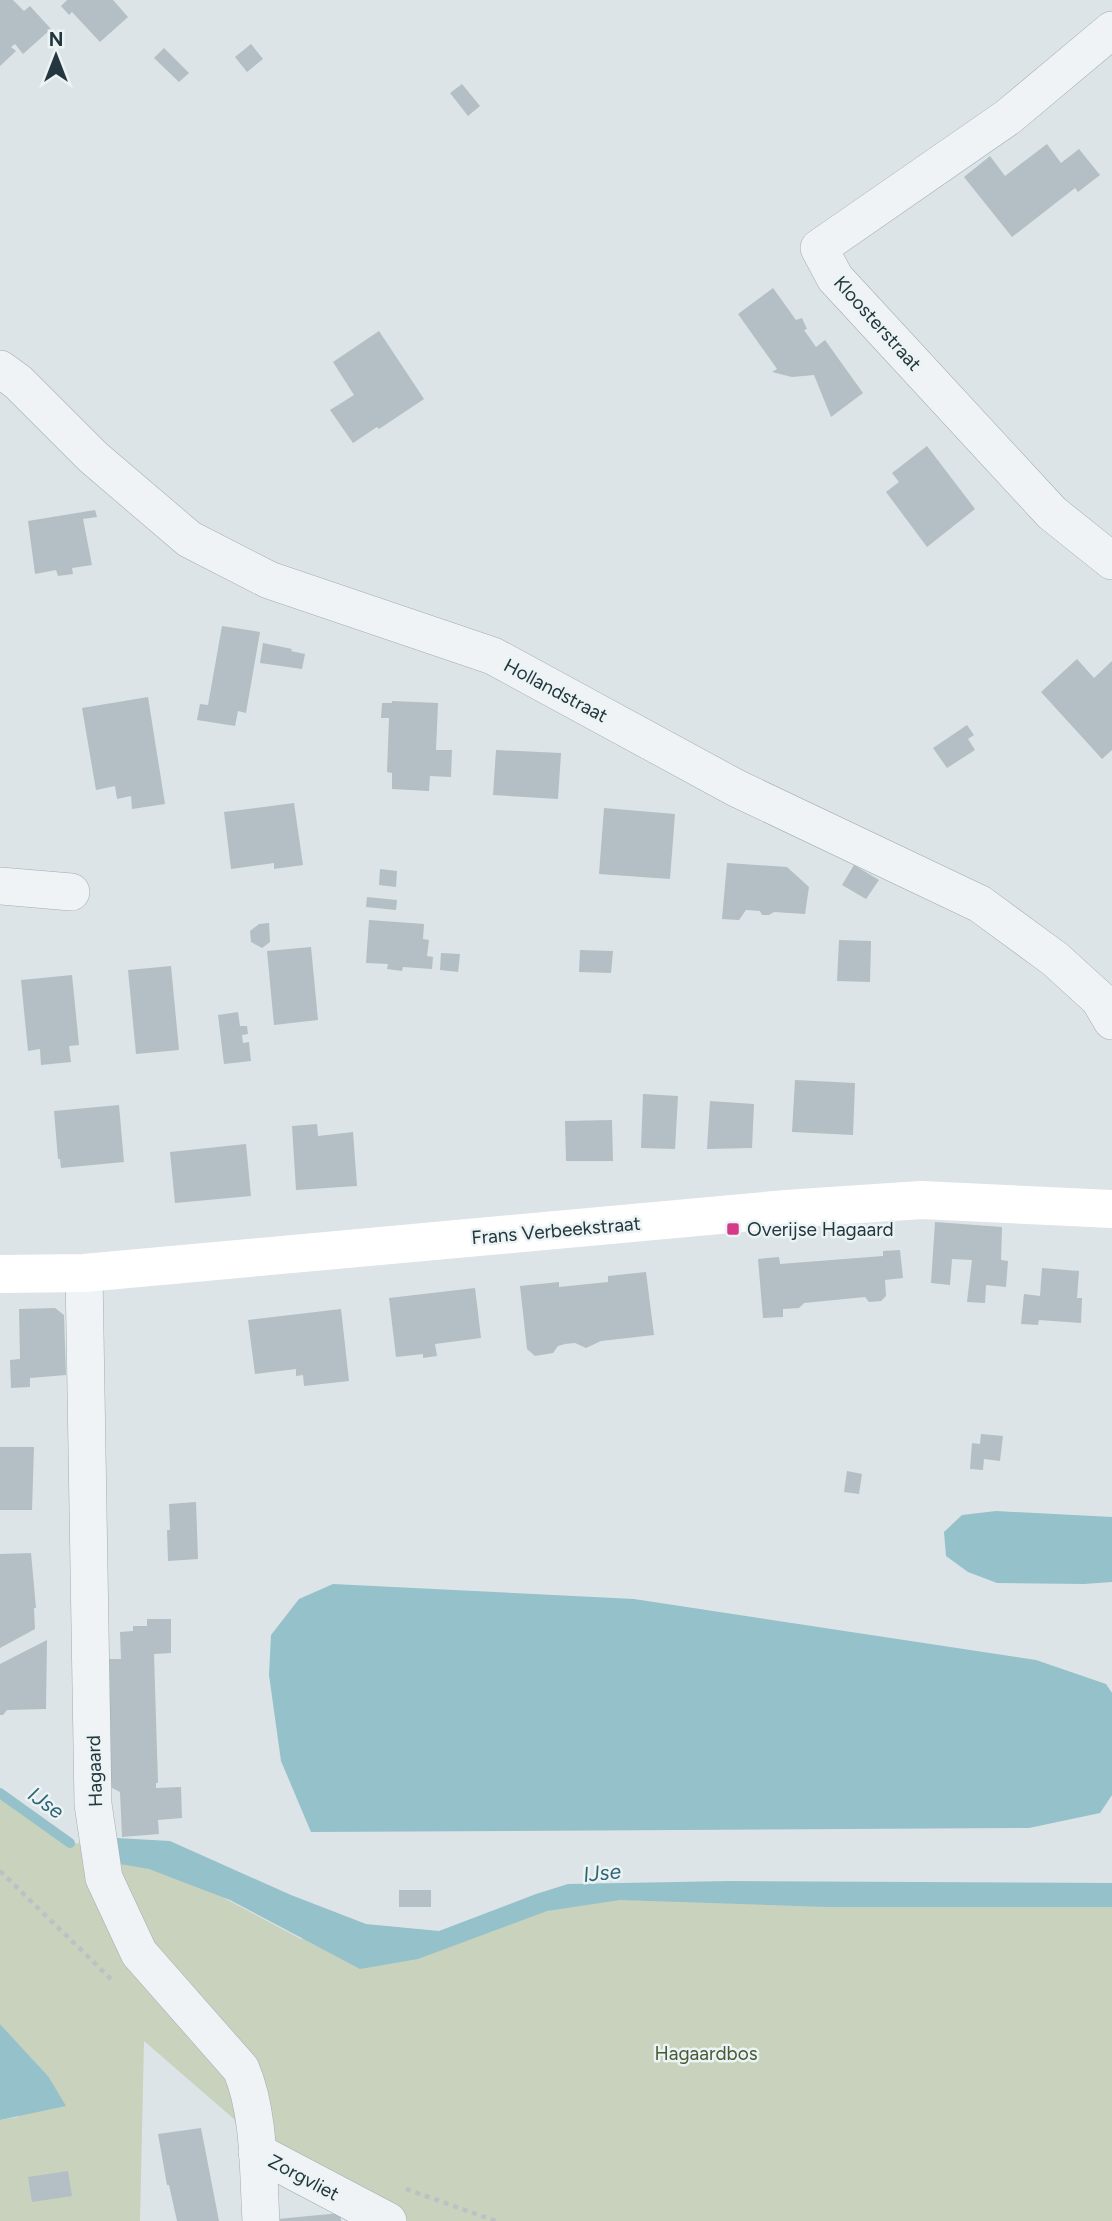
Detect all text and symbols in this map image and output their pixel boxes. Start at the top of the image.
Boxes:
north arrow [21,21,91,91]
text: N [49,28,63,51]
street label: Kloosterstraat [829,271,926,375]
street label: Hollandstraat [500,654,612,727]
street label: Frans Verbeekstraat [471,1212,642,1249]
place label: Overijse Hagaard [747,1218,894,1241]
marker: Overijse Hagaard [725,1221,741,1237]
street label: Hagaard [82,1735,107,1807]
water label: IJse [24,1781,69,1824]
water label: IJse [582,1858,623,1887]
park label: Hagaardbos [654,2042,758,2065]
street label: Zorgvliet [264,2149,343,2206]

